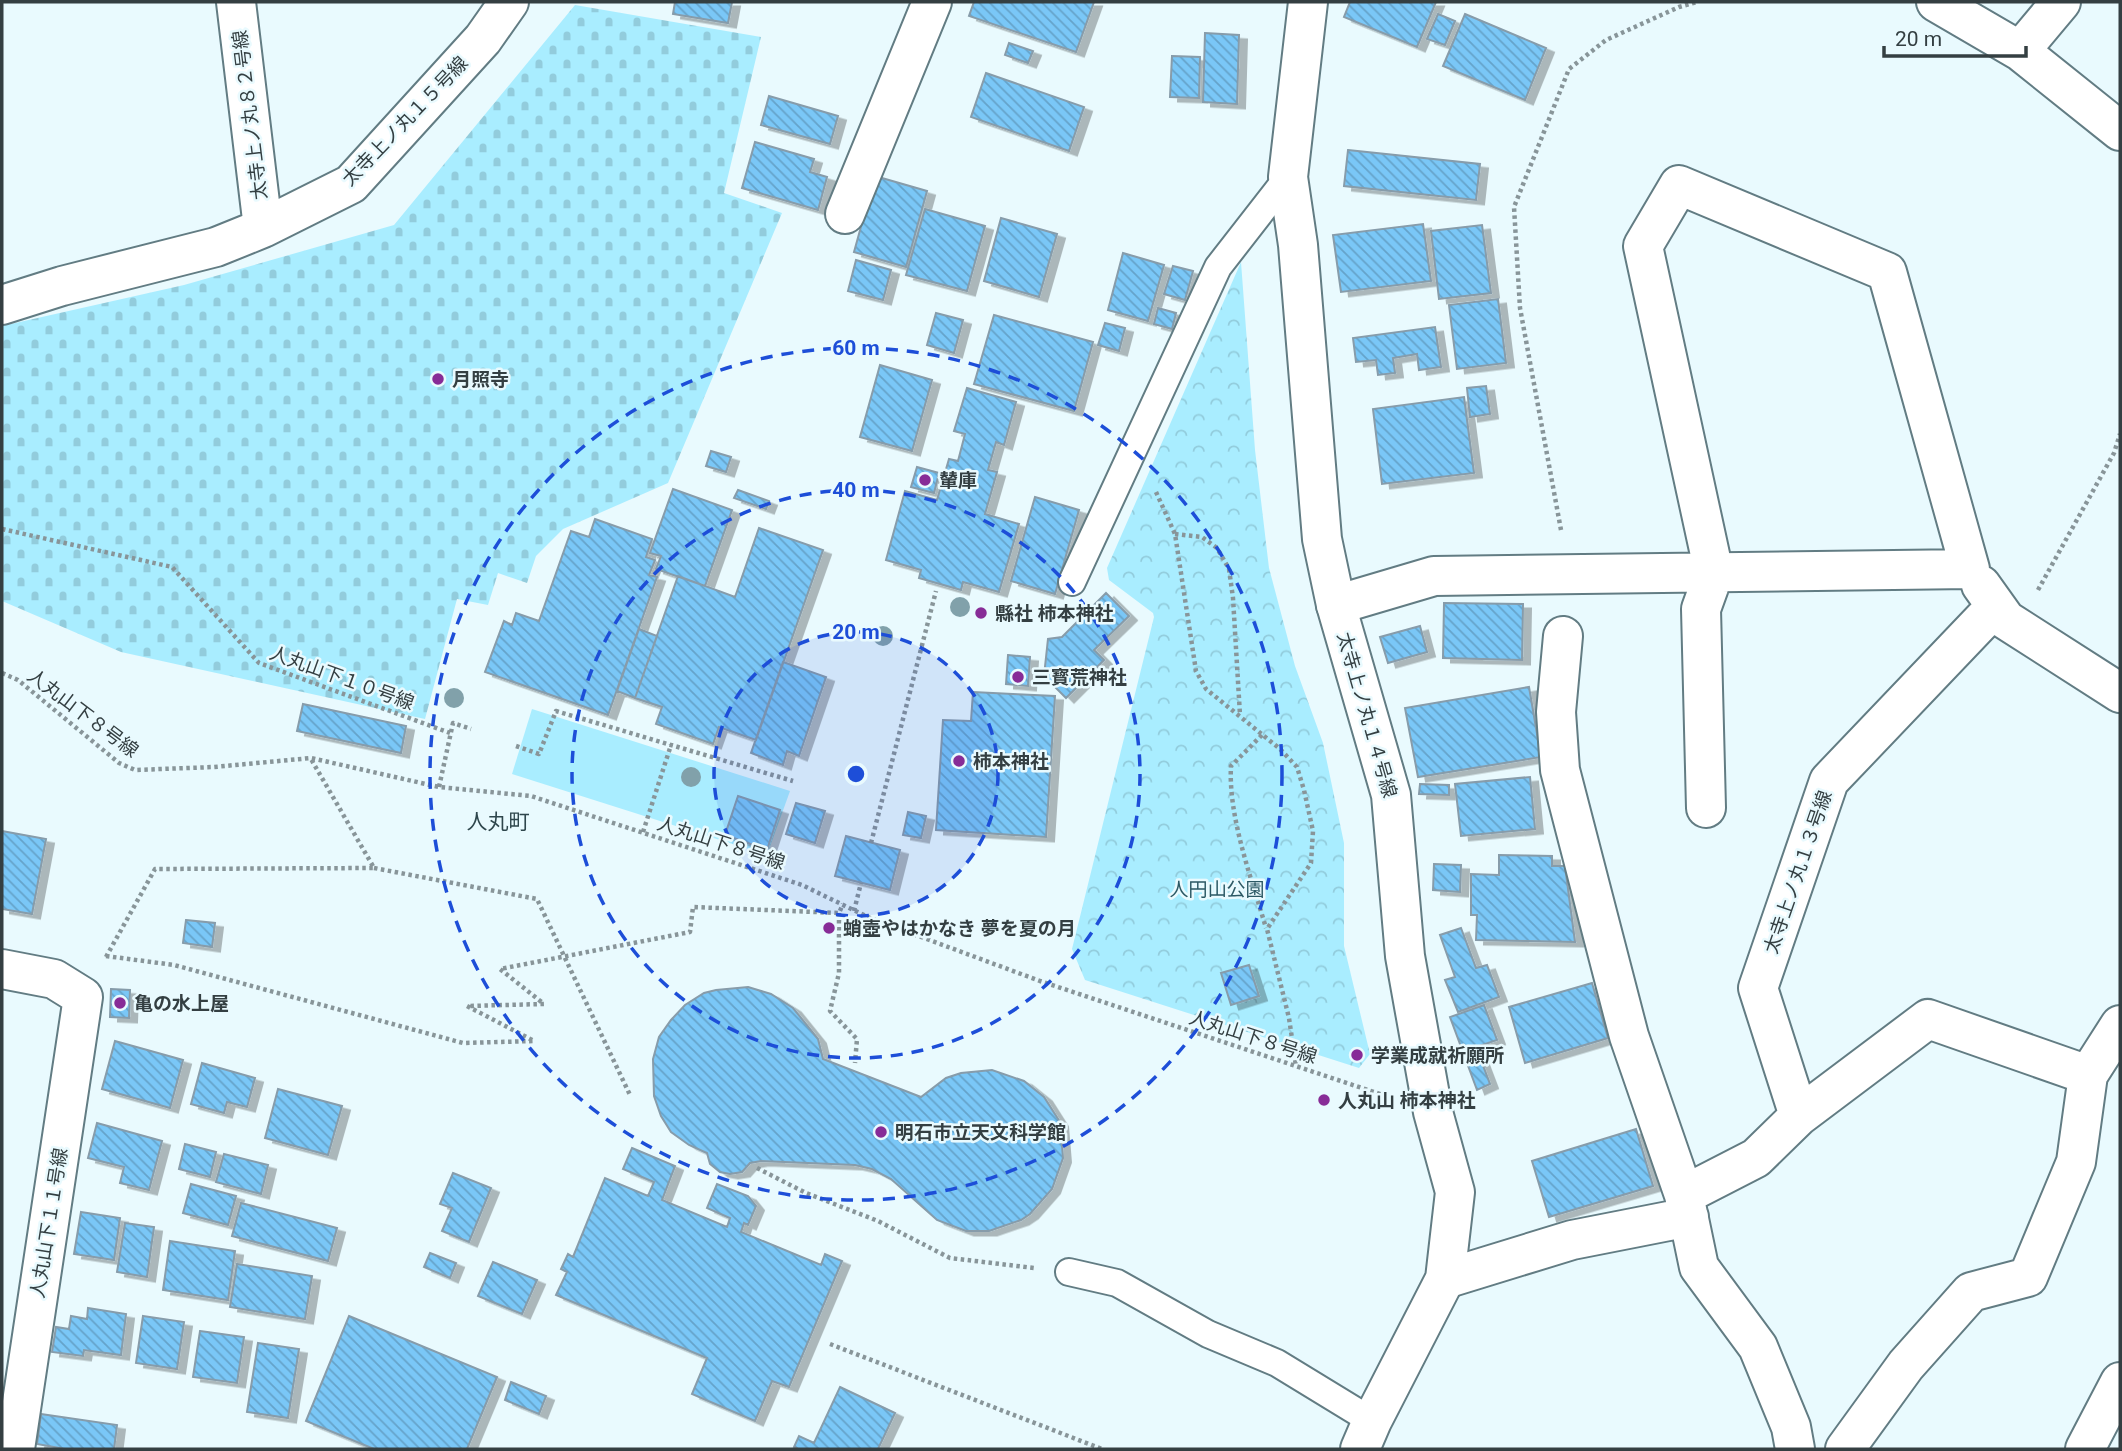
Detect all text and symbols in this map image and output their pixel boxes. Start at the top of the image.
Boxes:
scale bar [1884,14,2026,58]
text: 20 m [1895,27,1942,51]
street label: 太寺上ノ丸８２号線 [228,29,272,201]
street label: 太寺上ノ丸１５号線 [337,52,473,190]
text: 60 m [832,336,880,360]
place label: 月照寺 [452,368,509,391]
marker: 月照寺 [430,371,446,387]
place label: 輦庫 [939,469,977,492]
marker: 輦庫 [917,472,933,488]
text: 40 m [832,478,880,502]
place label: 縣社 柿本神社 [995,602,1114,625]
marker: 縣社 柿本神社 [973,605,989,621]
text: 20 m [832,620,880,644]
street label: 太寺上ノ丸１４号線 [1332,630,1402,800]
street label: 人丸山下１０号線 [267,641,417,715]
street label: 人丸山下８号線 [23,664,143,762]
place label: 三寳荒神社 [1032,666,1127,689]
marker: 三寳荒神社 [1010,669,1026,685]
place label: 柿本神社 [973,750,1049,773]
marker: 柿本神社 [951,753,967,769]
centre of rings [844,762,868,786]
street label: 太寺上ノ丸１３号線 [1759,787,1837,957]
district label: 人丸町 [467,810,530,834]
street label: 人丸山下８号線 [654,812,788,874]
park label: 人円山公園 [1169,878,1265,901]
place label: 蛸壺やはかなき 夢を夏の月 [843,917,1076,940]
marker: 蛸壺やはかなき 夢を夏の月 [821,920,837,936]
place label: 亀の水上屋 [134,992,229,1015]
marker: 亀の水上屋 [112,995,128,1011]
street label: 人丸山下８号線 [1186,1006,1320,1068]
place label: 学業成就祈願所 [1371,1044,1504,1067]
marker: 学業成就祈願所 [1349,1047,1365,1063]
place label: 人丸山 柿本神社 [1338,1089,1476,1112]
marker: 人丸山 柿本神社 [1316,1092,1332,1108]
place label: 明石市立天文科学館 [895,1121,1066,1144]
marker: 明石市立天文科学館 [873,1124,889,1140]
street label: 人丸山下１１号線 [26,1146,72,1300]

